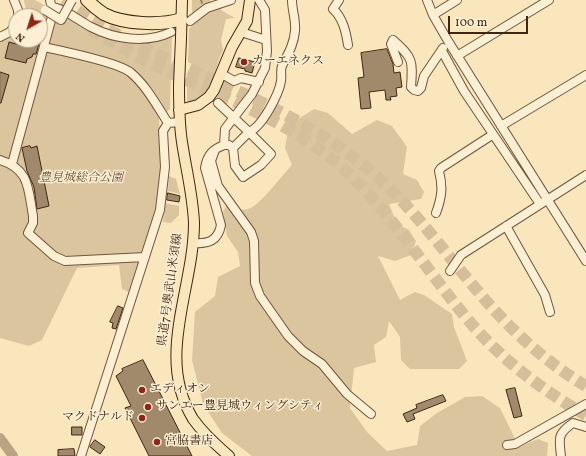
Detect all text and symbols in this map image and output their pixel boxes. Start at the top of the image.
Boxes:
north arrow [8,8,48,48]
scale bar [450,8,530,34]
text: 100 m [455,15,487,31]
text: N [13,29,29,45]
place label: カーエネクス [252,55,324,69]
marker: カーエネクス [239,57,249,67]
park label: 豊見城総合公園 [39,172,123,186]
street label: 県道7号奥武山米須線 [156,233,186,347]
place label: エディオン [150,383,210,397]
marker: エディオン [137,385,147,395]
place label: サンエー豊見城ウィングシティ [156,400,324,414]
marker: サンエー豊見城ウィングシティ [143,402,153,412]
place label: マクドナルド [62,411,134,425]
marker: マクドナルド [137,413,147,423]
place label: 宮脇書店 [165,435,213,449]
marker: 宮脇書店 [152,437,162,447]

